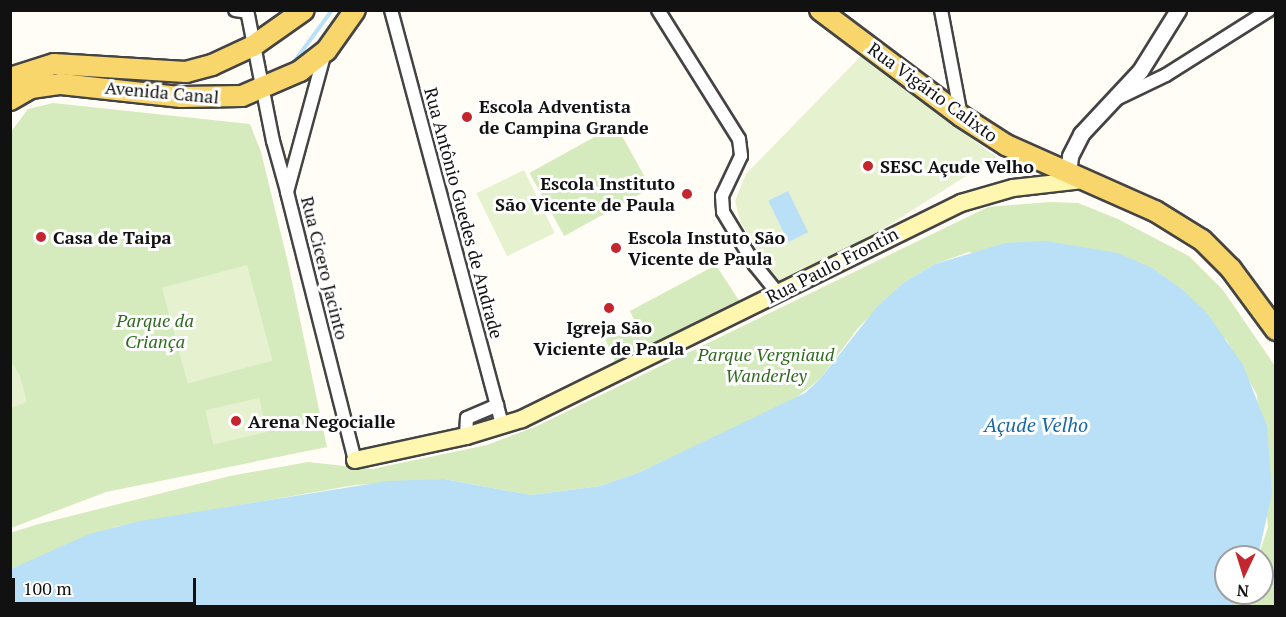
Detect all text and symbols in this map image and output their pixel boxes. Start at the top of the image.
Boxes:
street label: Rua Vigário Calixto [864,38,1002,146]
street label: Avenida Canal [104,76,220,108]
street label: Rua Antônio Guedes de Andrade [420,85,508,341]
place label: Escola Adventista de Campina Grande [479,96,649,138]
marker: Escola Adventista de Campina Grande [460,110,474,124]
place label: SESC Açude Velho [880,155,1035,177]
marker: SESC Açude Velho [861,159,875,173]
place label: Escola Instituto São Vicente de Paula [495,173,675,216]
marker: Escola Instituto São Vicente de Paula [680,187,694,201]
street label: Rua Cicero Jacinto [297,194,353,342]
street label: Rua Paulo Frontin [762,222,902,308]
place label: Casa de Taipa [53,226,172,248]
place label: Escola Instuto São Vicente de Paula [628,227,785,270]
marker: Casa de Taipa [34,230,48,244]
marker: Escola Instuto São Vicente de Paula [609,241,623,255]
marker: Igreja São Viciente de Paula [602,301,616,315]
park label: Parque da Criança [116,310,194,352]
place label: Igreja São Viciente de Paula [534,317,684,360]
park label: Parque Vergniaud Wanderley [697,344,835,386]
place label: Arena Negocialle [248,410,396,432]
water label: Açude Velho [983,412,1089,436]
marker: Arena Negocialle [229,414,243,428]
north arrow [1214,545,1274,605]
scale bar [15,566,200,604]
text: 100 m [23,576,72,600]
text: N [1236,580,1250,602]

